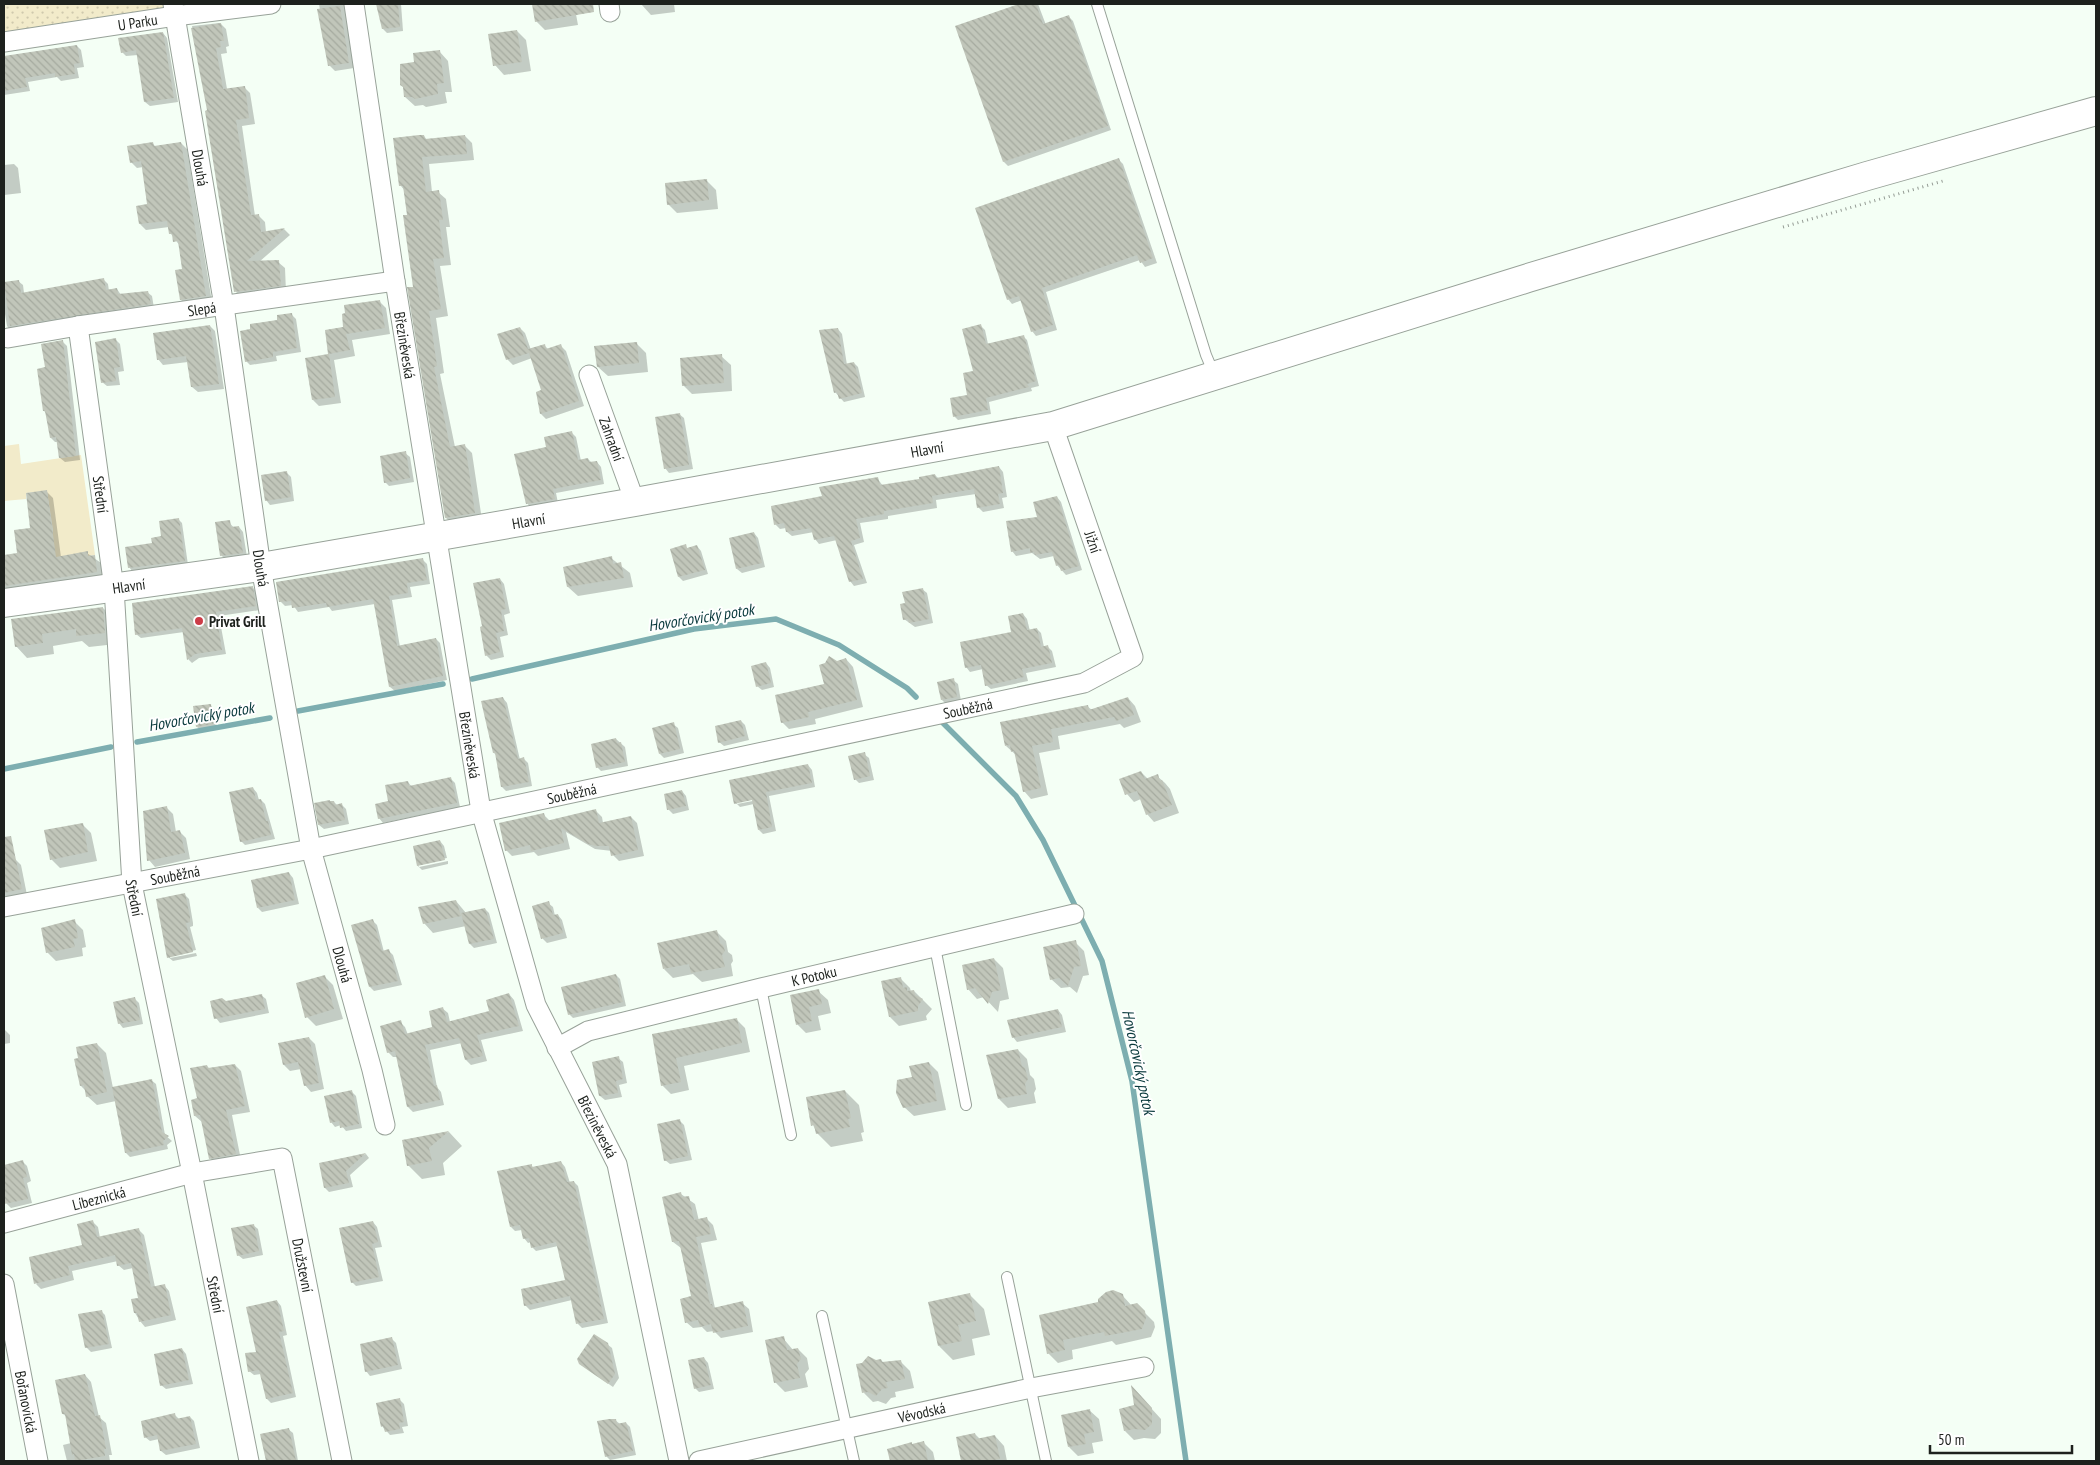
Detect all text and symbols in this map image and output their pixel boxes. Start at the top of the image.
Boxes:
street label: U Parku [116,9,159,34]
street label: Dlouhá [188,148,213,188]
street label: Slepá [186,297,217,320]
street label: Březiněveská [391,310,420,380]
street label: Zahradní [595,414,629,464]
street label: Hlavní [909,436,946,461]
street label: Střední [89,475,113,515]
street label: Hlavní [510,508,547,533]
street label: Jižní [1080,528,1106,556]
street label: Dlouhá [249,548,274,588]
street label: Hlavní [111,574,147,597]
water label: Hovorčovický potok [647,598,757,635]
place label: Privat Grill [209,612,266,631]
marker: Privat Grill [193,615,205,627]
street label: Souběžná [941,693,994,723]
water label: Hovorčovický potok [147,697,257,735]
street label: Březiněveská [455,710,485,780]
street label: Souběžná [545,778,598,808]
street label: Souběžná [149,861,201,889]
street label: Střední [122,879,148,919]
street label: Dlouhá [329,944,357,985]
street label: K Potoku [789,961,838,990]
water label: Hovorčovický potok [1118,1008,1160,1118]
street label: Březiněveská [574,1092,622,1161]
street label: Líbeznická [70,1182,128,1214]
street label: Družstevní [289,1236,318,1295]
street label: Střední [203,1274,229,1315]
street label: Bořanovická [11,1369,42,1435]
street label: Vévodská [895,1398,947,1427]
scale bar [1930,1422,2072,1454]
text: 50 m [1938,1430,1964,1449]

